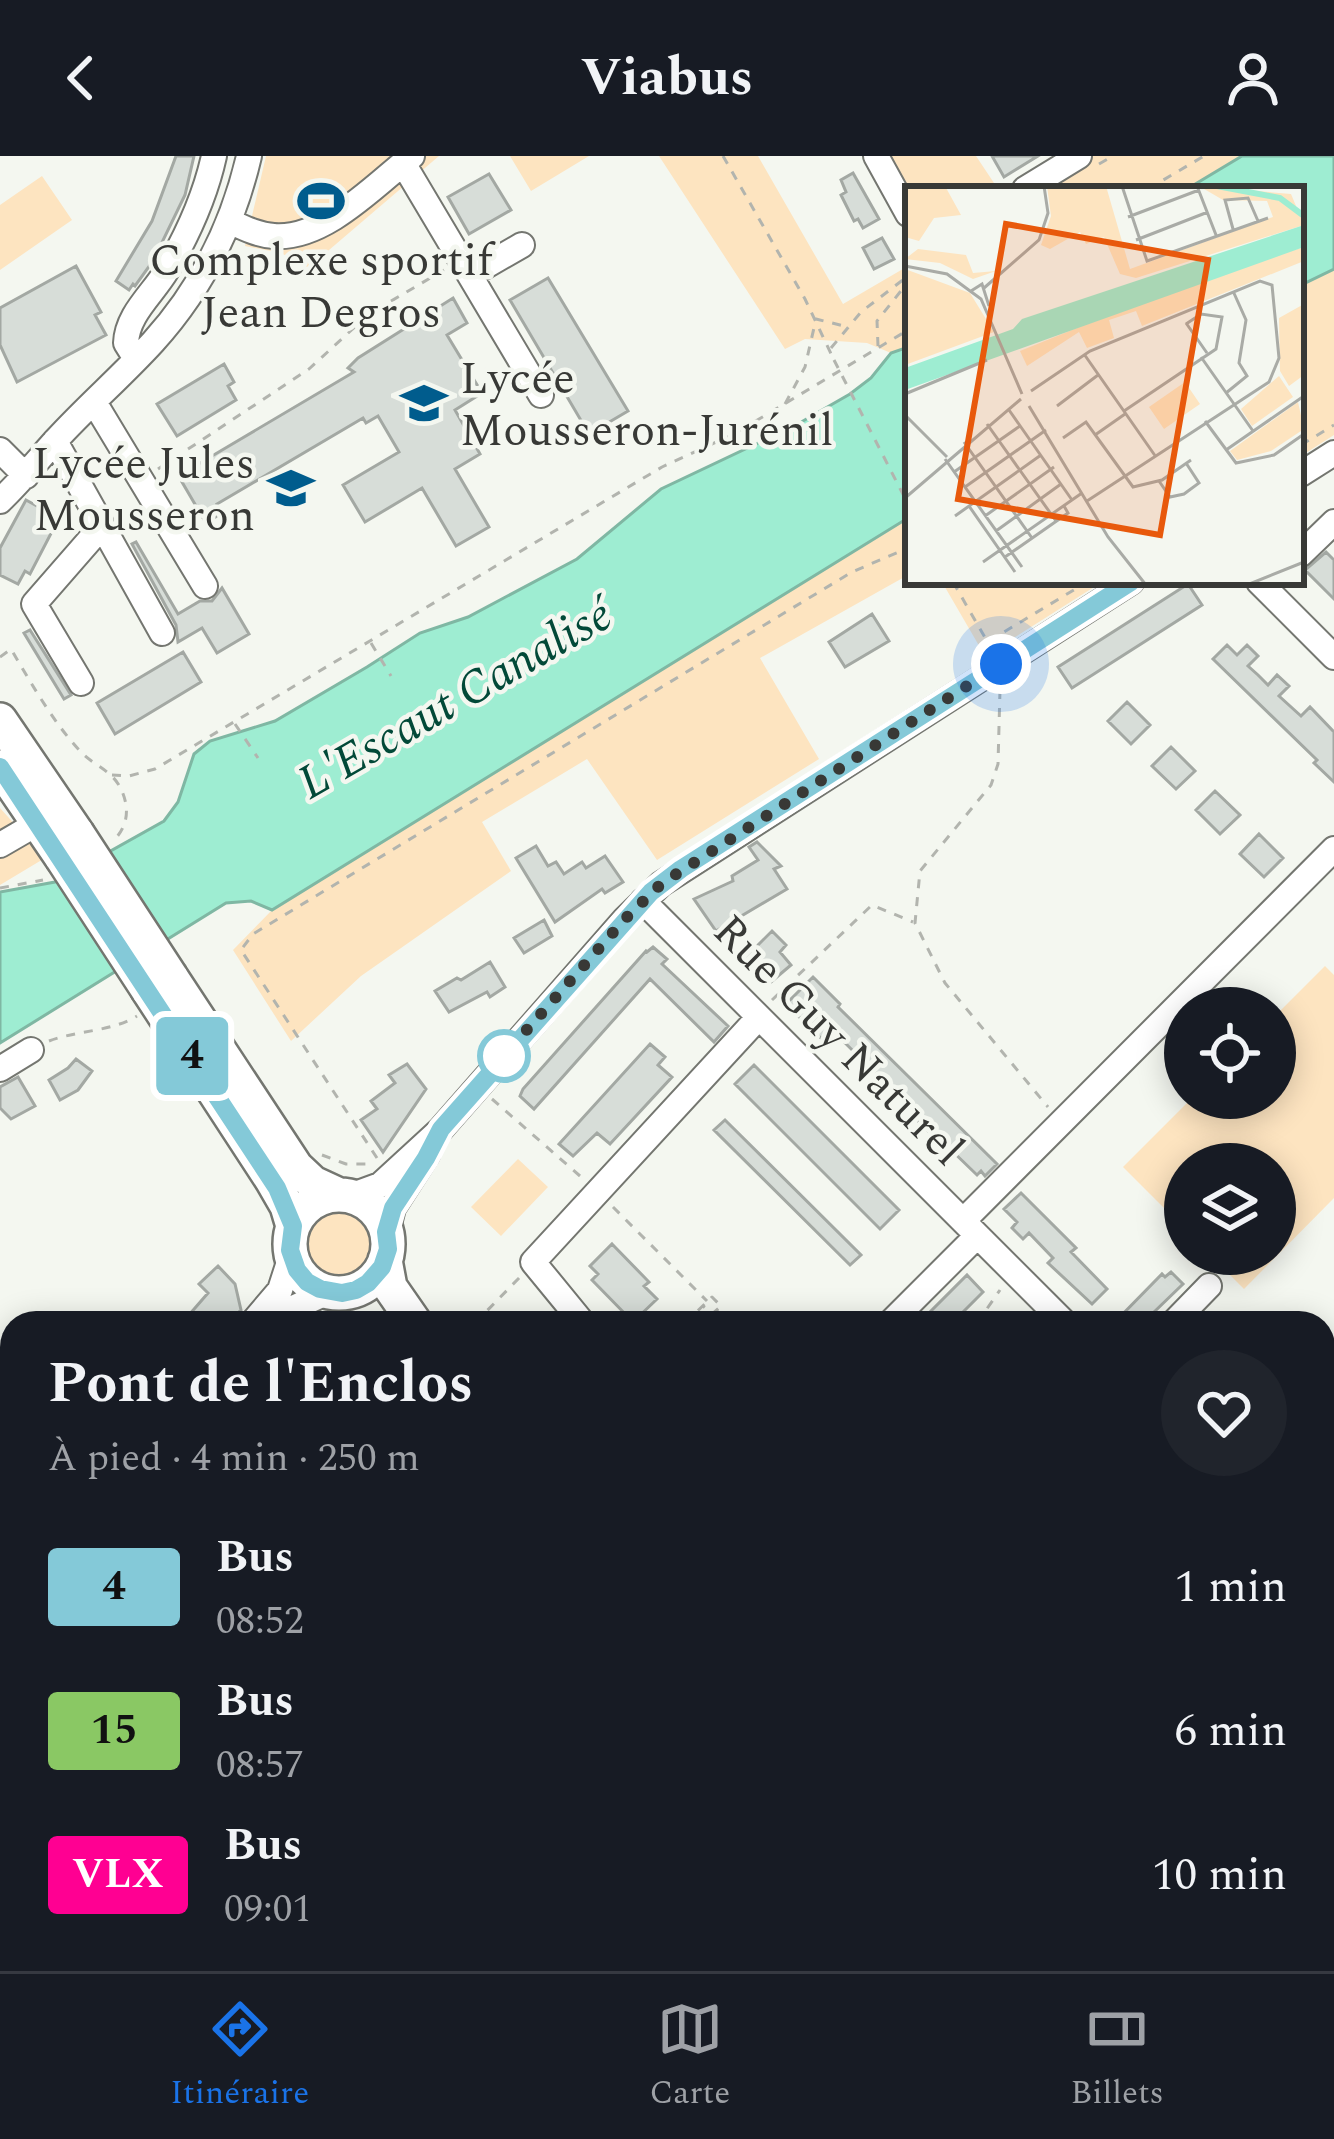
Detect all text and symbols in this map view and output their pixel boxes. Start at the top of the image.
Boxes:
text: Viabus [581,37,753,119]
icon: back [48,45,114,111]
icon: person [1220,45,1286,111]
sports icon: Complexe sportif Jean Degros [296,176,346,226]
inset map [905,186,1304,585]
place label: Complexe sportif Jean Degros [149,227,496,348]
place label: Lycée Mousseron-Jurénil [460,345,833,466]
school or university icon: Lycée Mousseron-Jurénil [399,378,449,428]
place label: Lycée Jules Mousseron [32,430,255,551]
school or university icon: Lycée Jules Mousseron [266,463,316,513]
water label: L'Escaut Canalisé [284,577,630,819]
your location [971,634,1031,694]
street label: Rue Guy Naturel [696,899,980,1183]
map controls [1164,987,1296,1275]
button: locate [1164,987,1296,1119]
line badge: 4 [153,1017,231,1095]
text: 4 [180,1024,204,1087]
unlabelled marker [479,1031,529,1081]
button: layers [1164,1143,1296,1275]
text: Pont de l'Enclos [48,1341,473,1427]
button: heart [1161,1350,1287,1476]
text: À pied · 4 min · 250 m [48,1429,420,1488]
text: Bus [216,1523,294,1592]
text: 1 min [1174,1553,1287,1622]
text: 4 [102,1555,126,1618]
text: 08:52 [216,1592,304,1651]
text: Bus [216,1667,294,1736]
text: 6 min [1174,1697,1287,1766]
text: 15 [90,1699,138,1762]
text: 08:57 [216,1736,304,1795]
text: Bus [224,1811,302,1880]
text: 10 min [1152,1841,1287,1910]
text: VLX [72,1843,164,1906]
text: 09:01 [224,1880,312,1939]
tab: Itinéraire [170,1996,309,2118]
tab: Carte [649,1996,730,2118]
tab: Billets [1071,1996,1164,2118]

